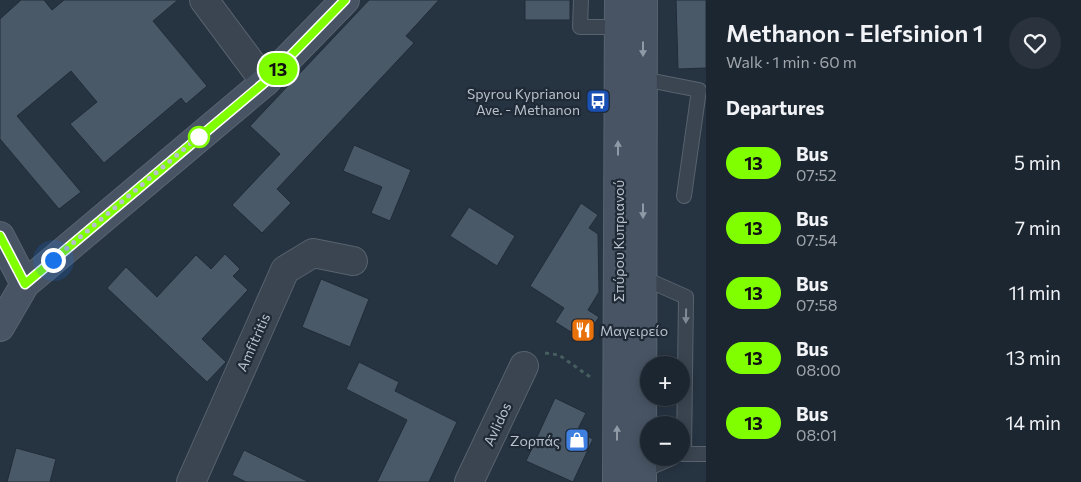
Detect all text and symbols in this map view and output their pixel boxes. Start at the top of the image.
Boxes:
button: heart [1009,17,1061,69]
text: Methanon - Elefsinion 1 [726,18,983,47]
one-way arrow [639,41,647,57]
text: Walk · 1 min · 60 m [726,52,857,71]
line badge: 13 [256,53,300,85]
text: 13 [269,58,287,80]
place label: Spyrou Kyprianou Ave. - Methanon [467,85,580,118]
bus stop icon: Spyrou Kyprianou Ave. - Methanon [585,88,611,114]
text: Departures [726,96,824,119]
unlabelled marker [188,126,210,148]
one-way arrow [614,140,622,156]
text: Bus [796,142,828,165]
text: 5 min [1014,151,1061,174]
text: 13 [744,152,763,174]
text: 07:52 [796,165,837,184]
street label: Σπύρου Κυπριανού [610,180,627,302]
one-way arrow [639,203,647,219]
text: Bus [796,207,828,230]
text: 7 min [1015,216,1061,239]
text: 13 [744,217,763,239]
text: 07:54 [796,230,837,249]
your location [41,248,66,273]
text: Bus [796,272,828,295]
text: 11 min [1009,281,1061,304]
text: 13 [744,282,763,304]
text: 07:58 [796,295,838,314]
one-way arrow [682,308,690,324]
street label: Amfitritis [233,310,273,374]
restaurant icon: Μαγειρείο [570,317,596,343]
place label: Μαγειρείο [600,322,668,339]
text: Bus [796,337,828,360]
text: 13 min [1006,346,1061,369]
text: 13 [744,347,763,369]
map controls [640,356,690,466]
button: + [640,356,690,406]
text: 08:00 [796,360,841,379]
street label: Avlidos [480,399,514,449]
text: Bus [796,402,828,425]
text: 14 min [1005,411,1061,434]
text: 13 [744,412,763,434]
button: − [640,416,690,466]
one-way arrow [613,425,621,441]
text: 08:01 [796,425,837,444]
shop icon: Ζορπάς [564,427,590,453]
place label: Ζορπάς [510,432,560,449]

